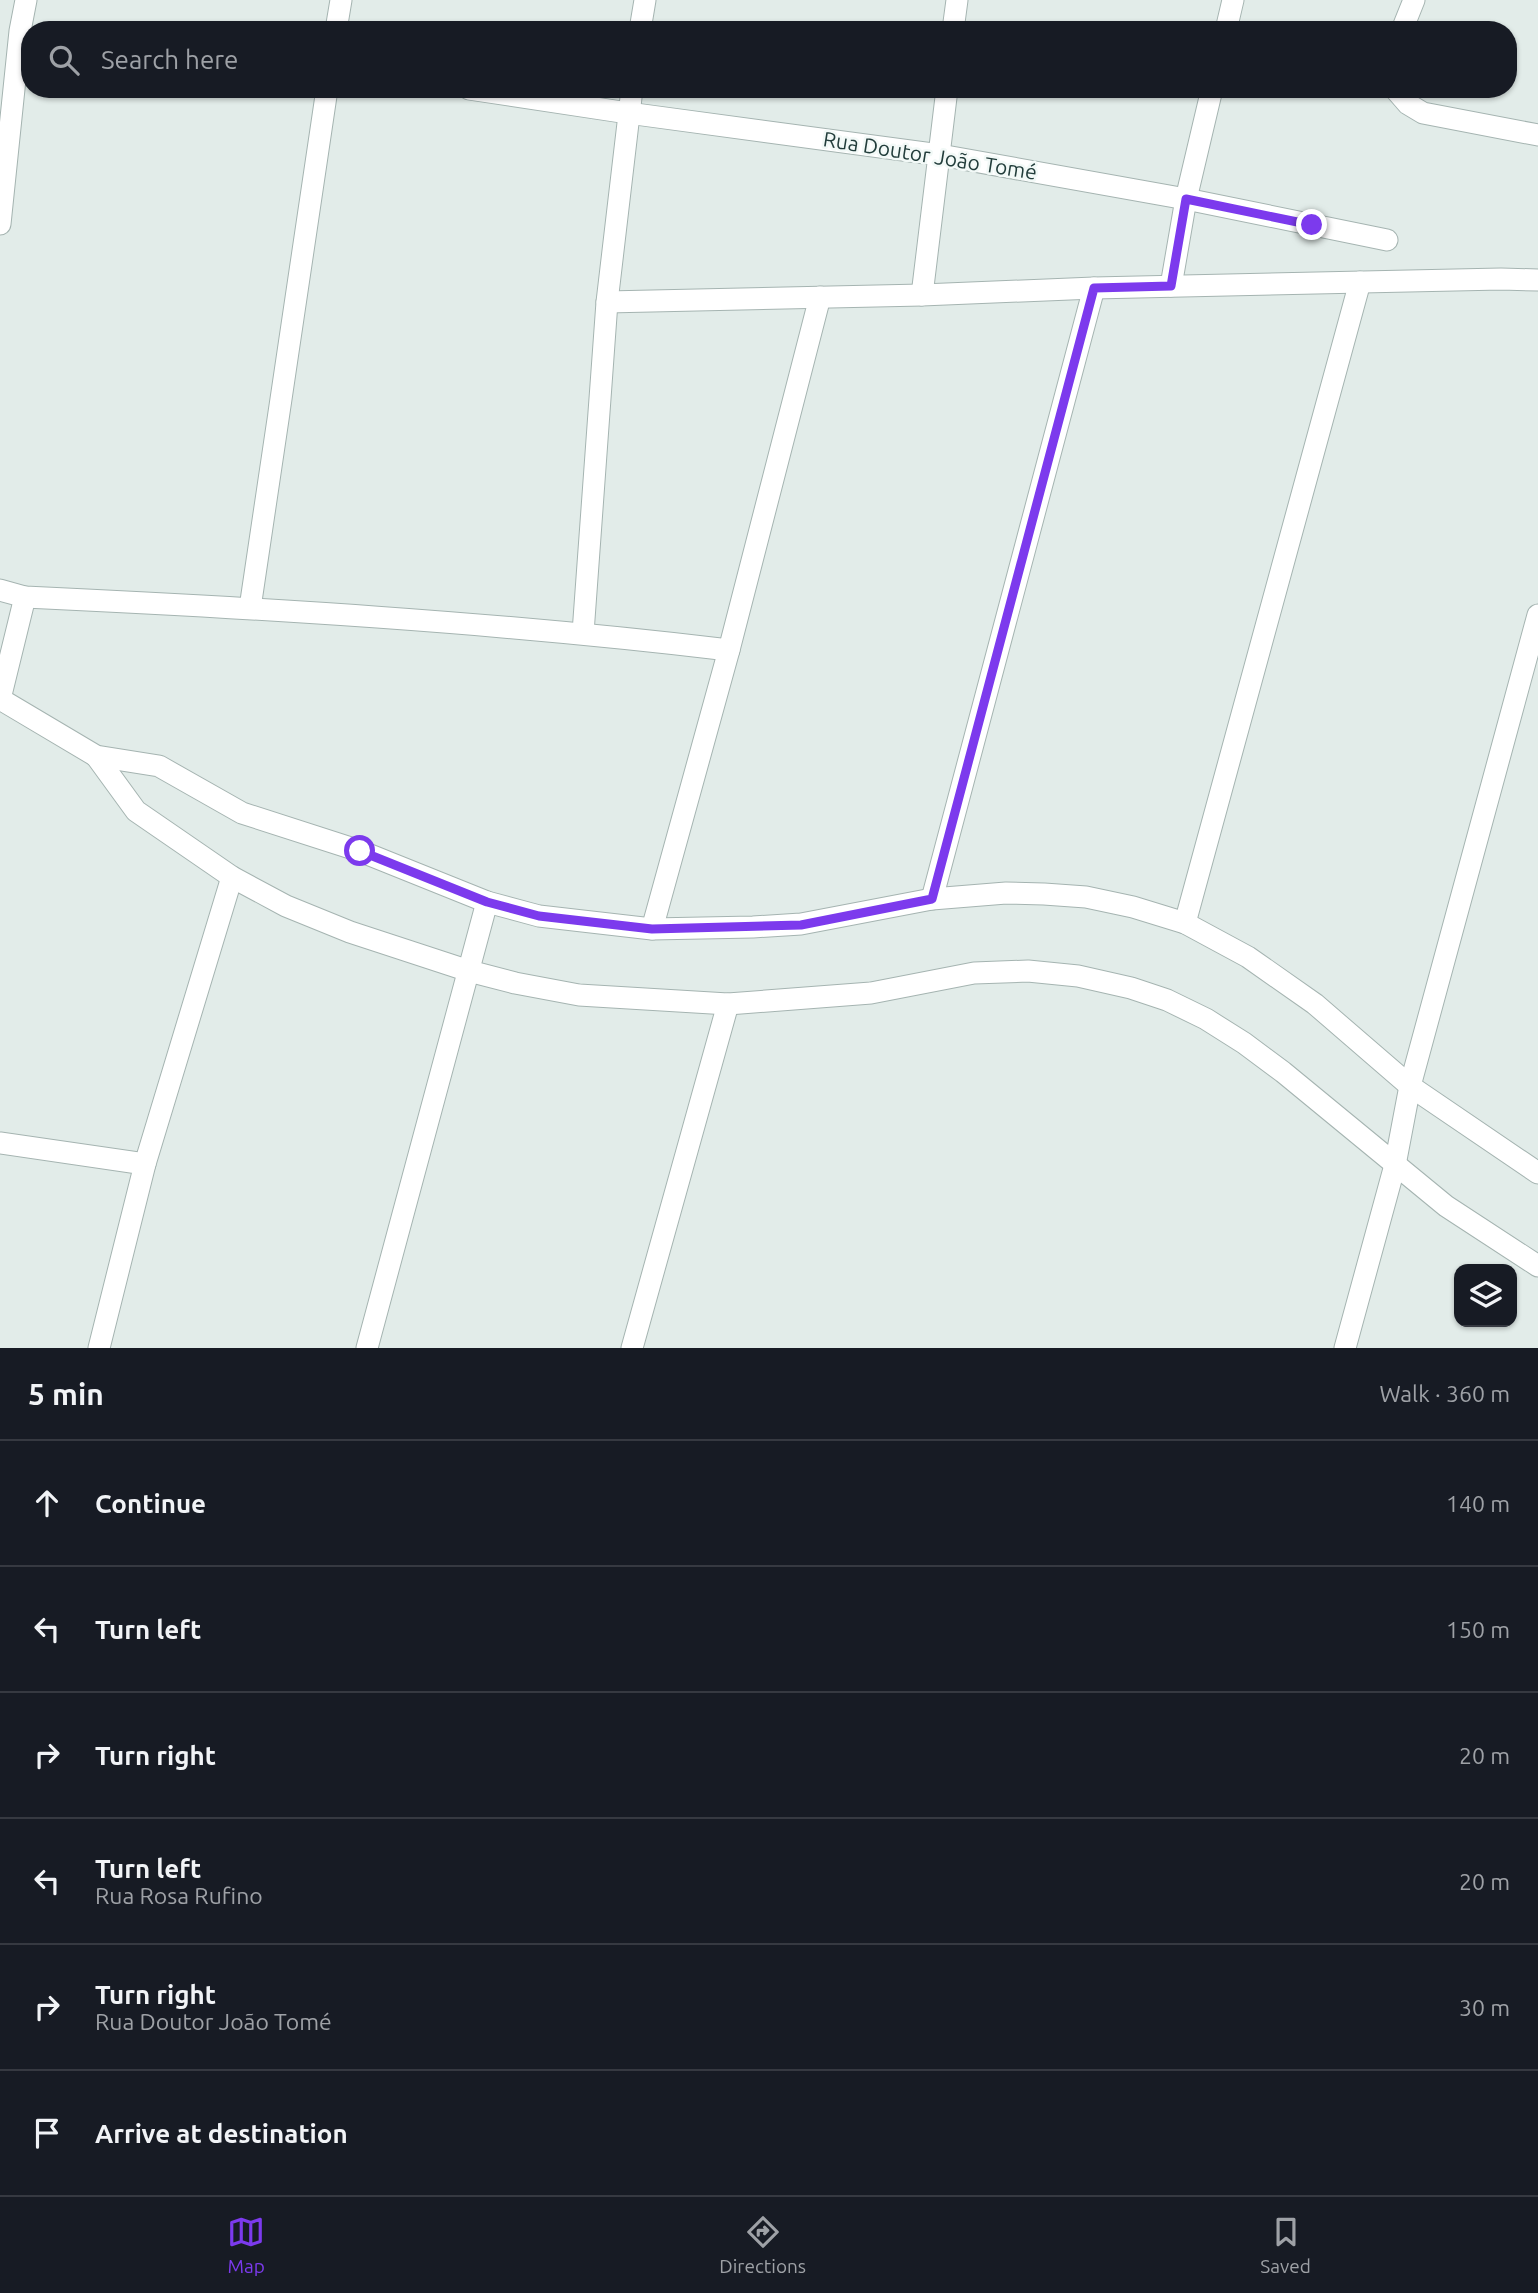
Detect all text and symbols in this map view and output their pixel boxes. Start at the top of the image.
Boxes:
search box [21,21,1517,98]
icon: search [45,41,83,79]
text: Search here [101,45,238,74]
street label: Rua Doutor João Tomé [822,126,1039,184]
route end [1296,209,1327,240]
route start [344,835,375,866]
map controls [1454,1264,1517,1327]
button: layers [1454,1264,1517,1327]
text: 5 min [28,1377,104,1411]
text: Walk · 360 m [1379,1381,1510,1406]
icon: ahead [28,1484,66,1522]
text: Continue [95,1489,206,1518]
text: 140 m [1446,1491,1510,1516]
icon: left [28,1610,66,1648]
text: Turn left [95,1615,201,1644]
text: 150 m [1446,1617,1510,1642]
icon: right [28,1736,66,1774]
text: Turn right [95,1741,216,1770]
text: 20 m [1459,1743,1510,1768]
text: Turn left [95,1854,201,1883]
icon: left [28,1862,66,1900]
text: 20 m [1459,1869,1510,1894]
text: Rua Rosa Rufino [95,1883,263,1908]
text: Turn right [95,1980,216,2009]
icon: right [28,1988,66,2026]
text: 30 m [1459,1995,1510,2020]
text: Rua Doutor João Tomé [95,2009,332,2034]
icon: arrive [28,2114,66,2152]
text: Arrive at destination [95,2119,348,2148]
tab: Map [227,2213,265,2277]
tab: Directions [719,2213,806,2277]
tab: Saved [1260,2213,1311,2277]

